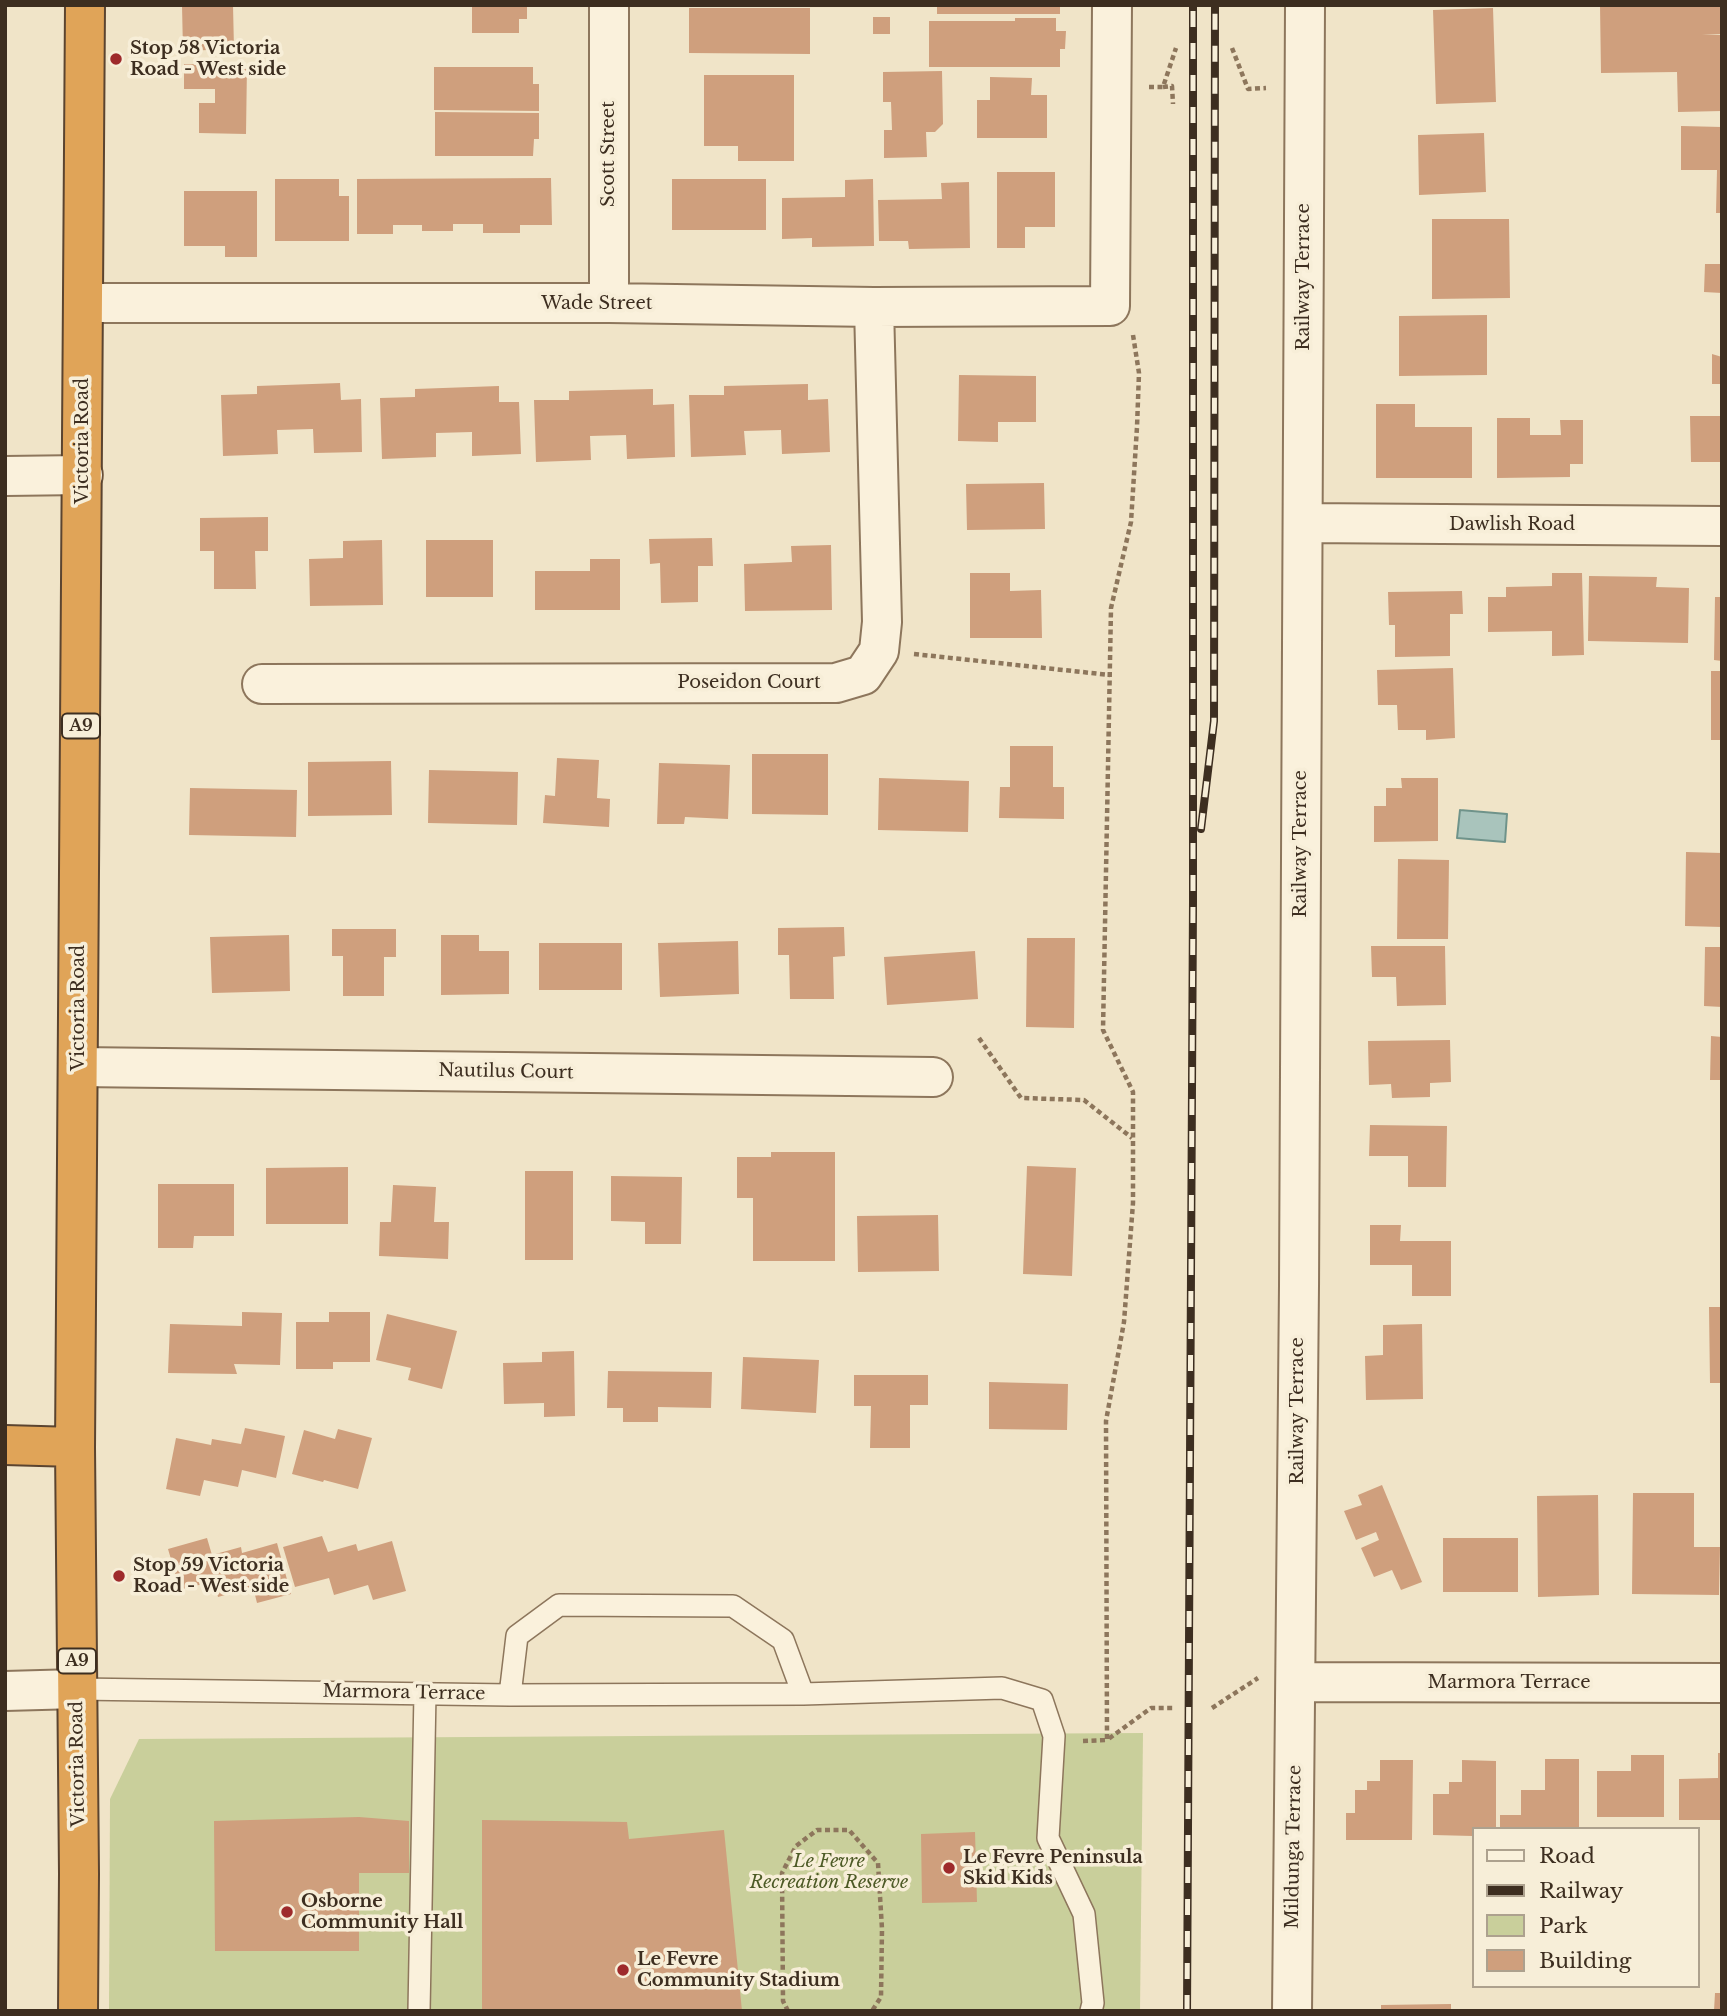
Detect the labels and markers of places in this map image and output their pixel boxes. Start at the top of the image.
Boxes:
place label: Stop 58 Victoria Road - West side [130,38,286,80]
marker: Stop 58 Victoria Road - West side [108,51,124,67]
place label: Stop 59 Victoria Road - West side [133,1555,289,1598]
marker: Stop 59 Victoria Road - West side [111,1568,127,1584]
place label: Le Fevre Peninsula Skid Kids [963,1847,1143,1890]
marker: Le Fevre Peninsula Skid Kids [941,1860,957,1876]
place label: Osborne Community Hall [301,1891,463,1934]
marker: Osborne Community Hall [279,1904,295,1920]
place label: Le Fevre Community Stadium [637,1949,840,1992]
marker: Le Fevre Community Stadium [615,1962,631,1978]

